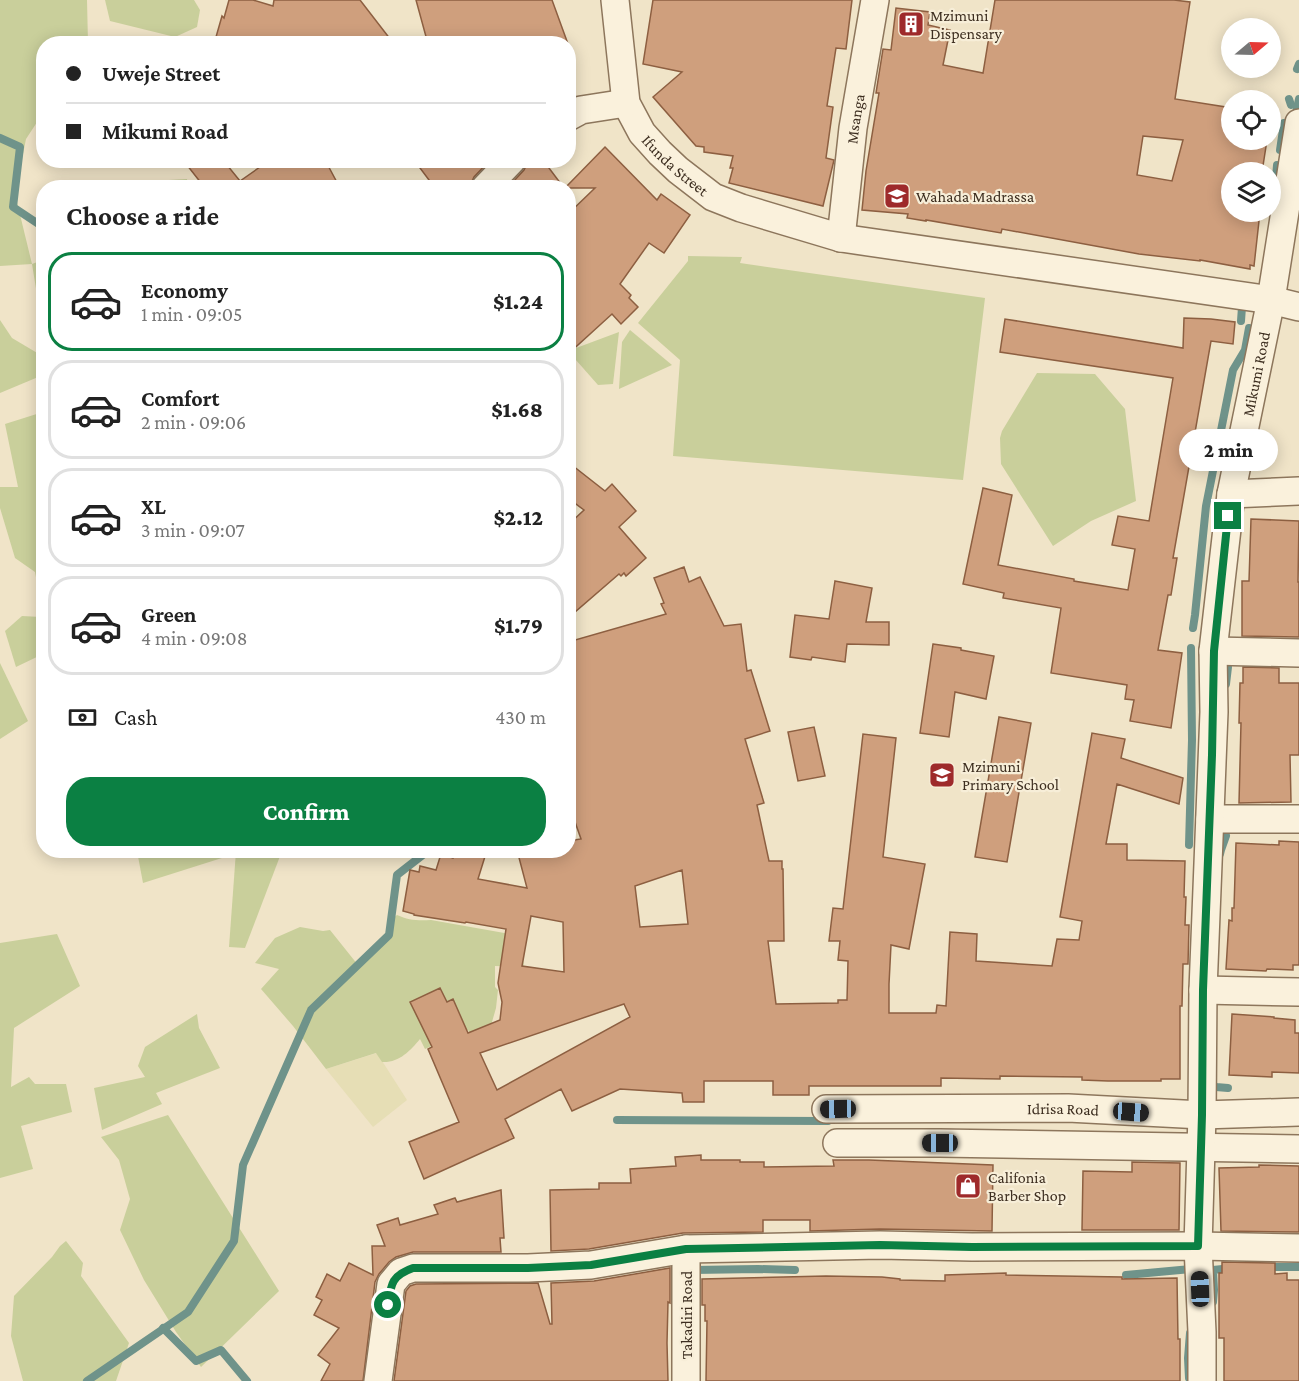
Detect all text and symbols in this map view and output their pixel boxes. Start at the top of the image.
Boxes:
place label: Mzimuni Dispensary [930,7,1003,43]
building icon: Mzimuni Dispensary [896,9,926,39]
north arrow [1221,18,1281,78]
map controls [1221,18,1281,222]
text: Uweje Street [102,61,220,86]
button: locate [1221,90,1281,150]
street label: Msanga [843,92,868,145]
text: Mikumi Road [102,119,228,144]
street label: Ifunda Street [639,131,712,200]
button: layers [1221,162,1281,222]
school or university icon: Wahada Madrassa [882,181,912,211]
place label: Wahada Madrassa [916,188,1035,205]
text: Choose a ride [66,201,219,231]
icon: car [69,275,123,329]
text: Economy [141,278,228,303]
text: $1.24 [493,289,543,314]
text: 1 min · 09:05 [141,303,243,325]
street label: Mikumi Road [1239,330,1273,418]
icon: car [69,383,123,437]
text: Comfort [141,386,219,411]
text: $1.68 [491,397,543,422]
text: 2 min · 09:06 [141,411,246,433]
callout: 2 min [1178,429,1278,471]
text: 2 min [1204,439,1253,461]
icon: car [69,491,123,545]
text: XL [141,494,166,519]
route end [1214,502,1241,529]
text: $2.12 [493,505,543,530]
text: 3 min · 09:07 [141,519,245,541]
icon: car [69,599,123,653]
text: Green [141,602,197,627]
text: $1.79 [494,613,543,638]
text: 4 min · 09:08 [141,627,247,649]
icon: cash [66,701,99,734]
text: Cash [114,705,158,730]
text: 430 m [495,706,546,728]
place label: Mzimuni Primary School [962,758,1059,794]
school or university icon: Mzimuni Primary School [927,760,957,790]
button: Confirm [66,777,546,846]
car [820,1100,856,1118]
street label: Idrisa Road [1027,1100,1100,1119]
car [1112,1102,1150,1122]
car [922,1134,958,1152]
place label: Califonia Barber Shop [988,1169,1066,1205]
shop icon: Califonia Barber Shop [953,1171,983,1201]
street label: Takadiri Road [678,1270,695,1359]
car [1190,1271,1210,1307]
route start [374,1291,401,1318]

